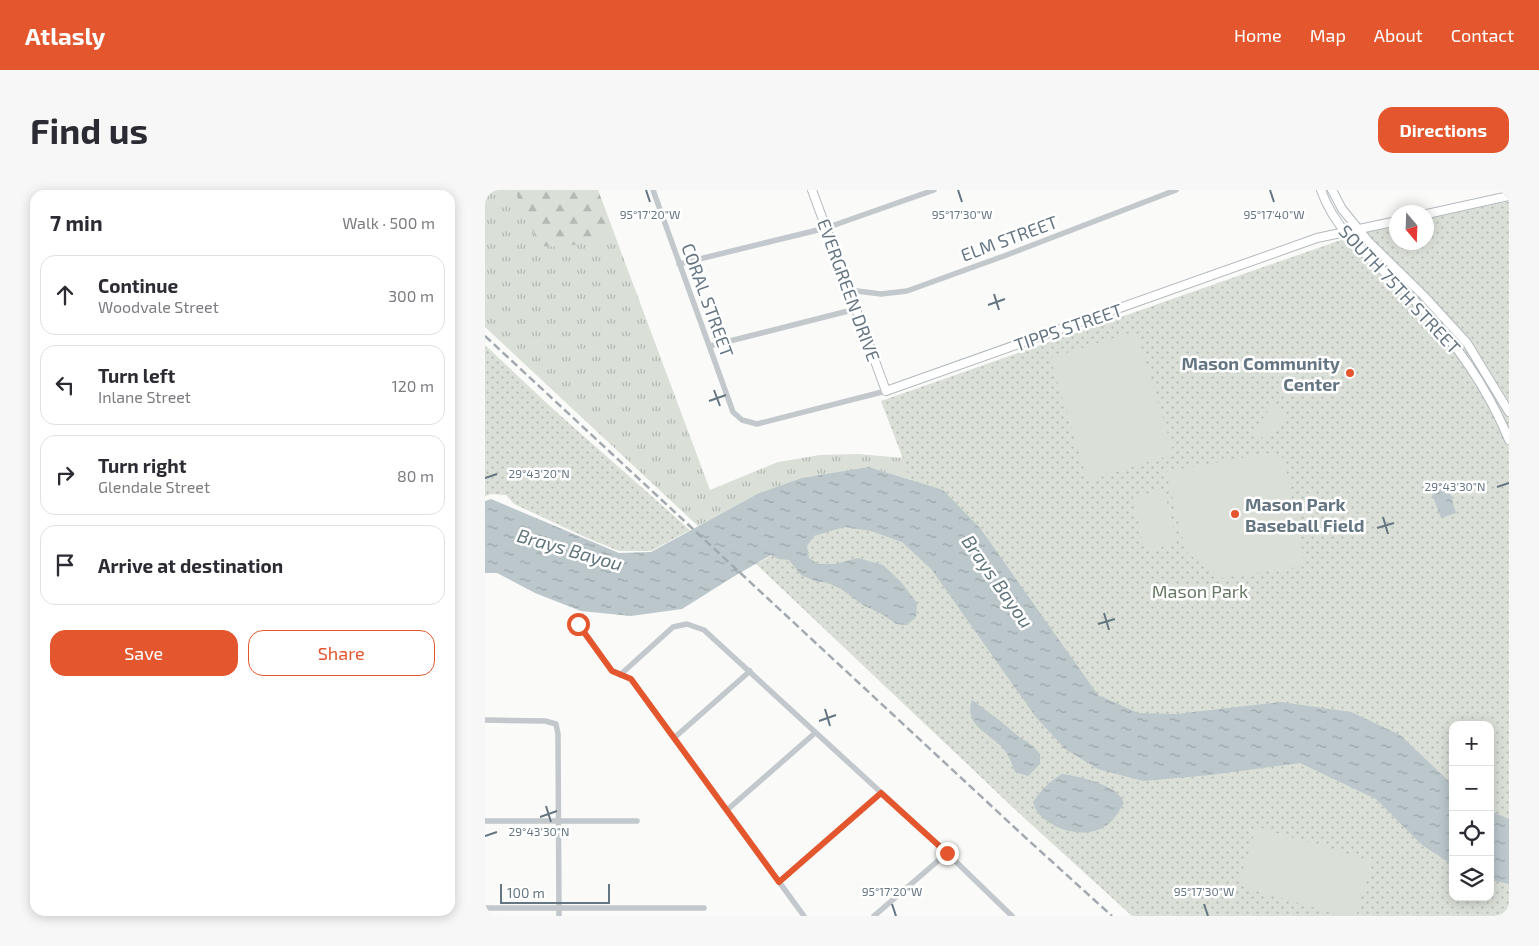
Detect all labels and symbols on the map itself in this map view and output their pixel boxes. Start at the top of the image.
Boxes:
north arrow [1389,205,1434,250]
text: 95°17'20"W [620,207,680,221]
text: 95°17'30"W [932,207,992,221]
text: 95°17'40"W [1243,207,1305,221]
street label: ELM STREET [958,210,1061,266]
street label: EVERGREEN DRIVE [813,216,885,364]
street label: SOUTH 75TH STREET [1335,220,1466,358]
street label: CORAL STREET [677,240,739,360]
street label: TIPPS STREET [1011,298,1125,356]
place label: Mason Community Center [1181,352,1341,395]
marker: Mason Community Center [1344,367,1356,379]
text: 29°43'20"N [508,466,570,480]
text: 29°43'30"N [1424,479,1486,493]
place label: Mason Park Baseball Field [1245,493,1365,536]
marker: Mason Park Baseball Field [1229,508,1241,520]
water label: Brays Bayou [514,523,625,576]
water label: Brays Bayou [957,530,1039,633]
park label: Mason Park [1152,580,1248,602]
route start [567,613,590,636]
text: 29°43'30"N [508,824,570,838]
route end [936,842,959,865]
scale bar [500,881,610,904]
text: 95°17'20"W [862,884,922,898]
text: 95°17'30"W [1174,884,1234,898]

